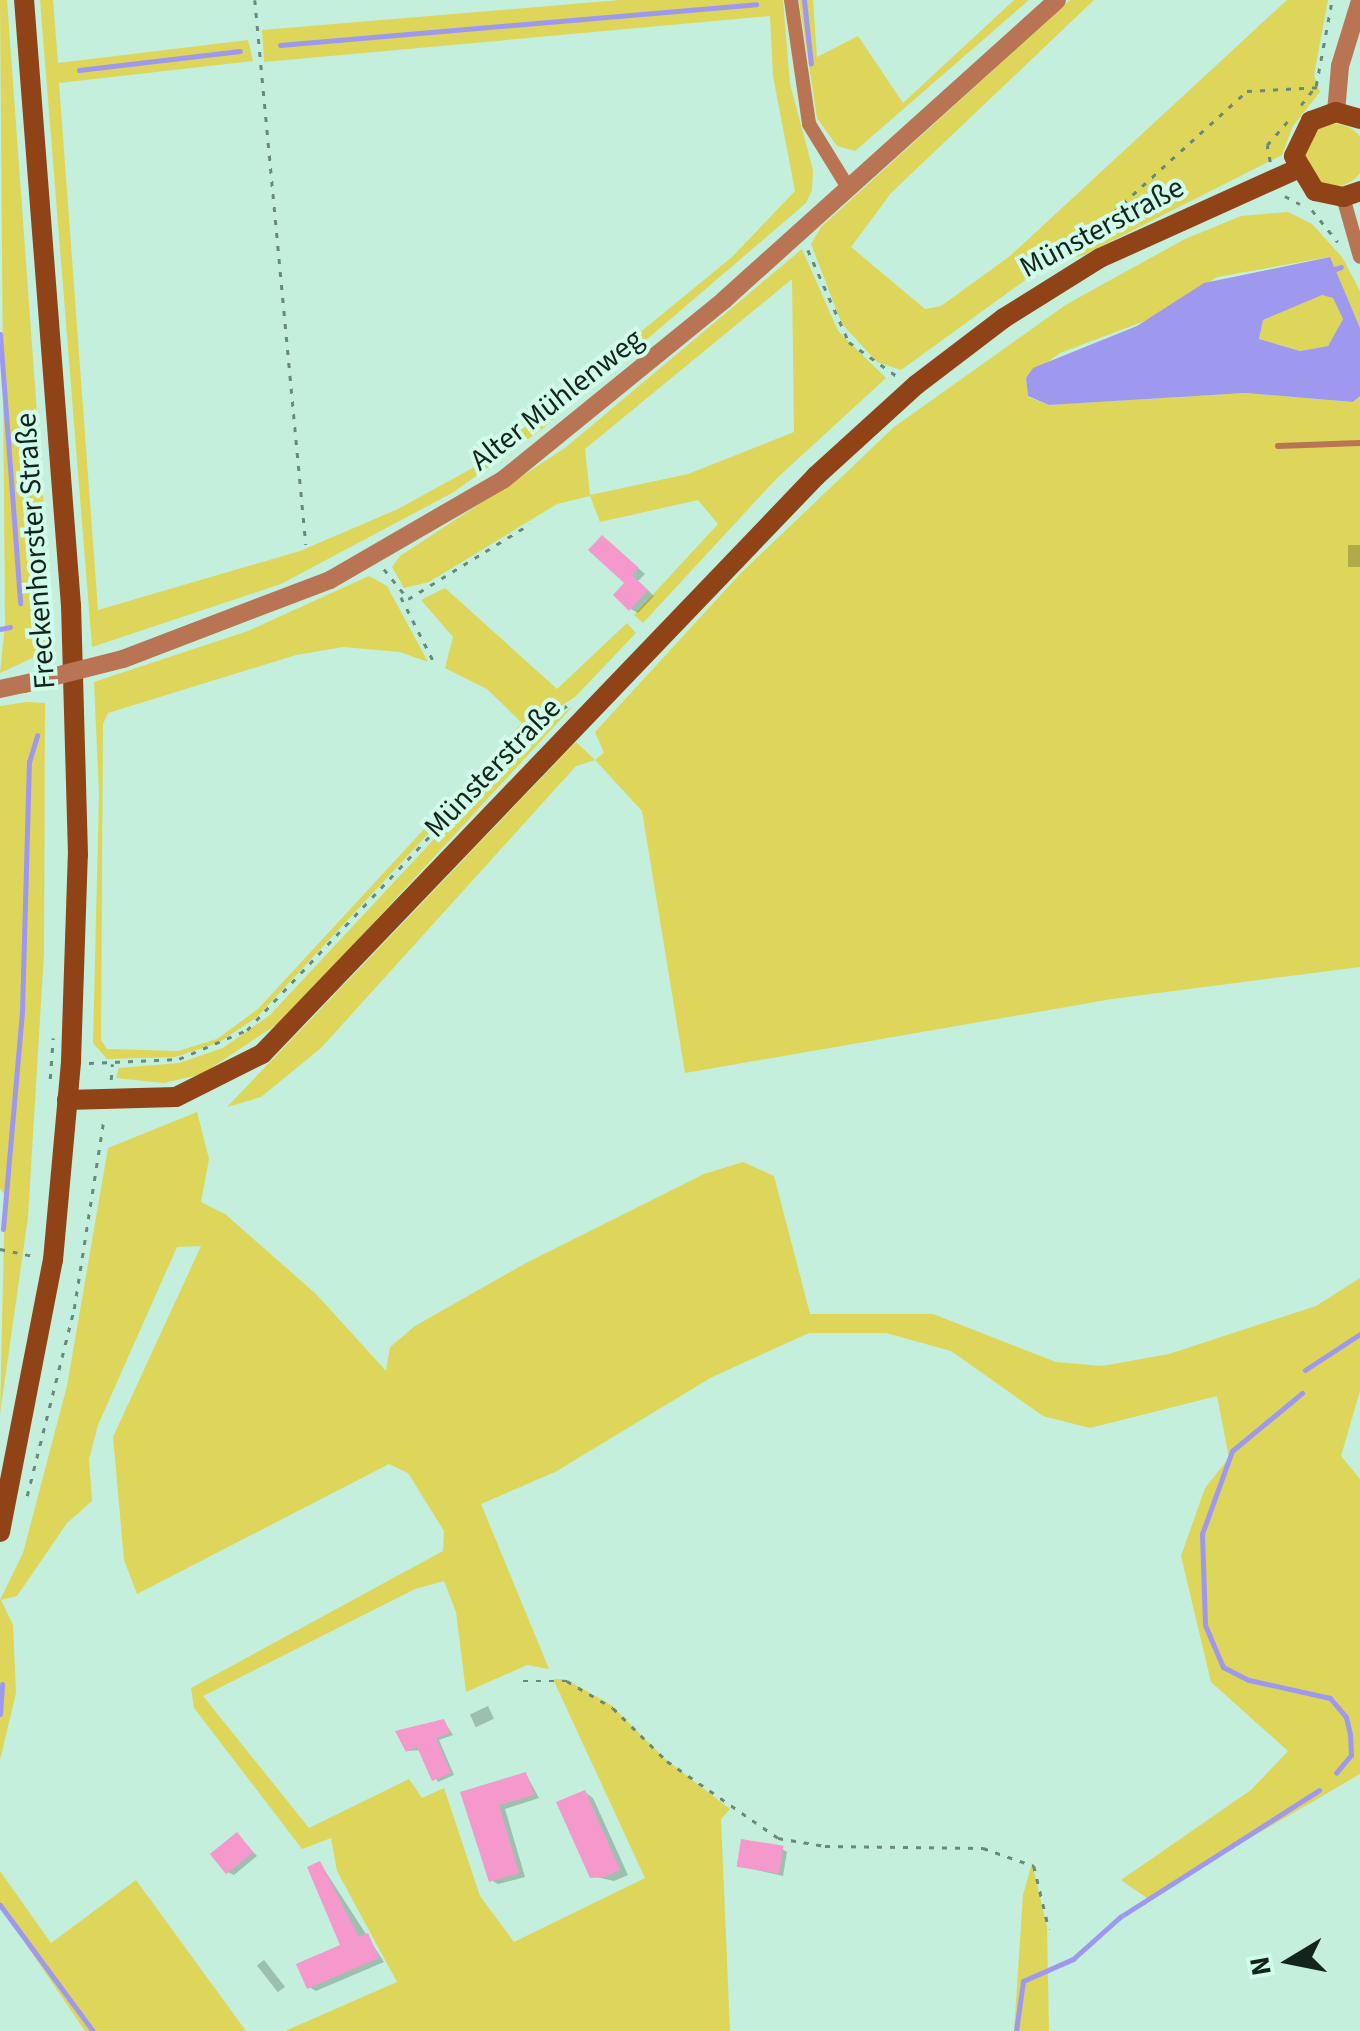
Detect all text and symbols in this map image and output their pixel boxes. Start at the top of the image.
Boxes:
street label: Münsterstraße [1014,170,1190,286]
street label: Alter Mühlenweg [463,321,651,479]
street label: Freckenhorster Straße [8,412,64,690]
street label: Münsterstraße [417,691,569,845]
north arrow [1240,1911,1340,2011]
text: N [1239,1954,1282,1979]

